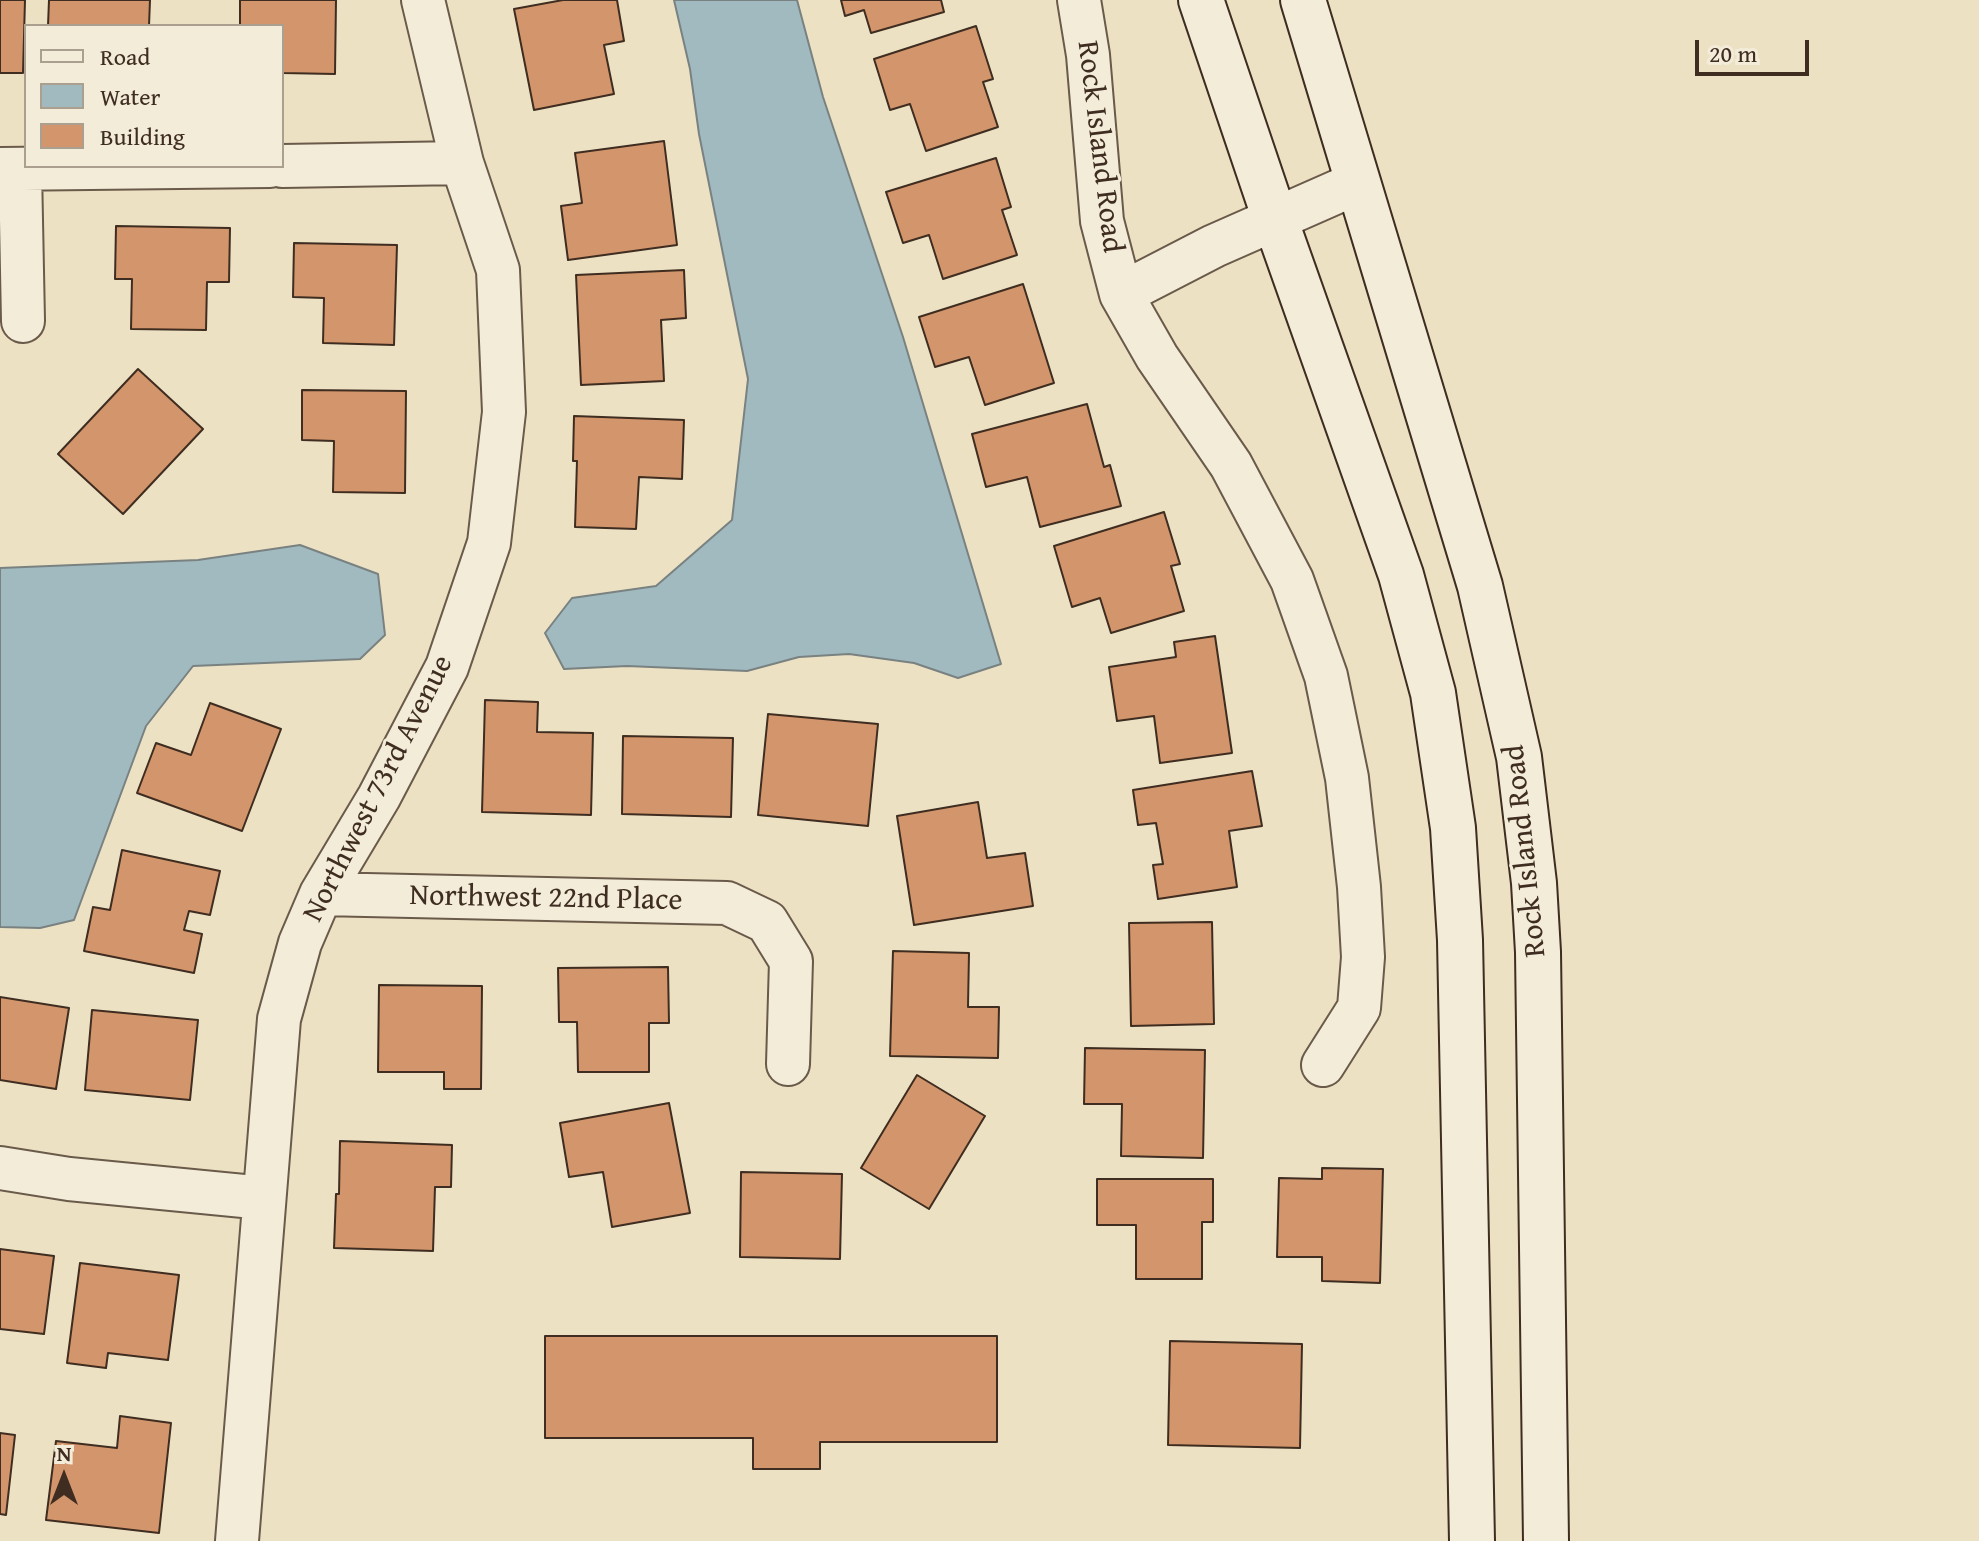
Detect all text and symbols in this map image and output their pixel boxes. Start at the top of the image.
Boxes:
legend [24,24,284,168]
scale bar [1699,24,1813,74]
text: 20 m [1709,36,1757,71]
text: Road [100,39,150,74]
street label: Rock Island Road [1068,39,1130,255]
text: Water [100,79,160,114]
text: Building [100,119,185,154]
street label: Northwest 73rd Avenue [296,650,462,928]
street label: Rock Island Road [1497,743,1555,959]
street label: Northwest 22nd Place [409,879,683,919]
north arrow [24,1437,104,1517]
text: N [57,1437,71,1469]

